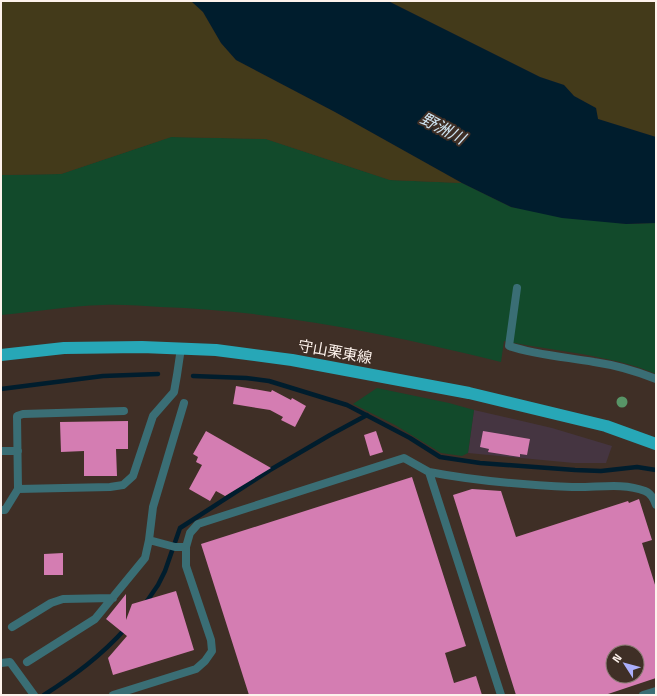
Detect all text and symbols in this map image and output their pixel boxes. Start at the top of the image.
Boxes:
water label: 野洲川 [417,108,471,150]
street label: 守山栗東線 [296,336,374,367]
north arrow [605,644,645,684]
text: N [609,651,625,665]

